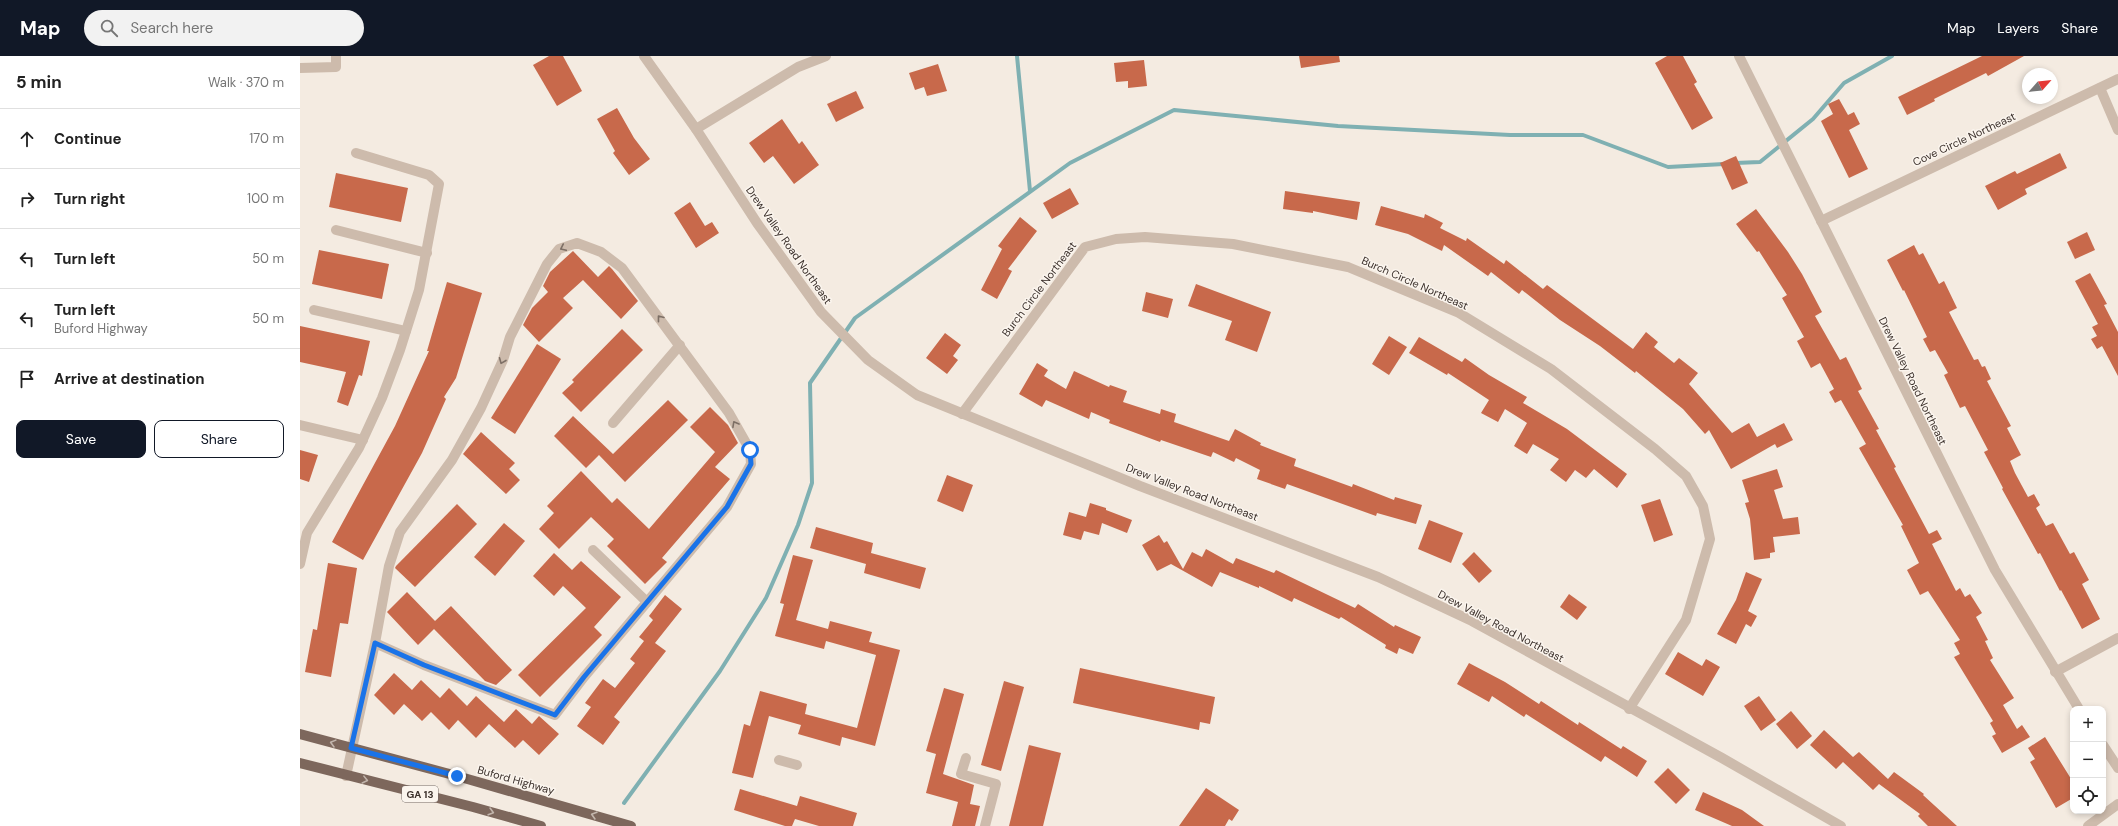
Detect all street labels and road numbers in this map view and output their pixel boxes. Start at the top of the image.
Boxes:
street label: Cove Circle Northeast [1910,109,2018,169]
street label: Drew Valley Road Northeast [743,183,835,307]
street label: Burch Circle Northeast [999,239,1079,339]
street label: Burch Circle Northeast [1359,253,1471,313]
street label: Drew Valley Road Northeast [1876,315,1950,447]
street label: Drew Valley Road Northeast [1124,460,1260,524]
street label: Drew Valley Road Northeast [1436,587,1566,665]
street label: Buford Highway [476,762,556,798]
road number: GA 13 [402,786,438,802]

